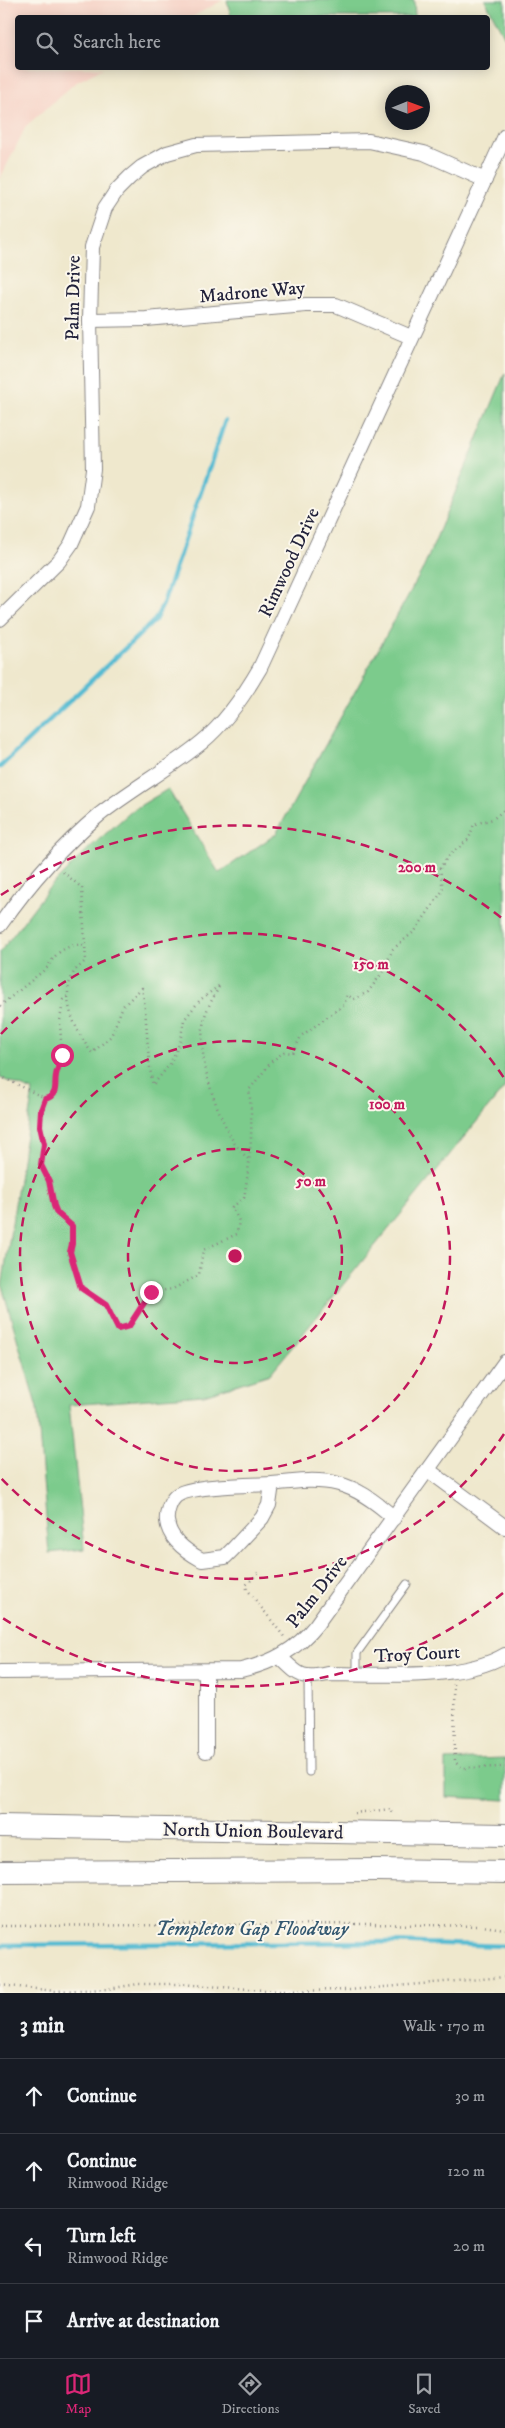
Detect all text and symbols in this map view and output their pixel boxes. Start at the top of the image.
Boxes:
search box [15,15,490,70]
icon: search [33,29,61,57]
text: Search here [73,31,161,54]
north arrow [385,85,430,130]
street label: Palm Drive [61,255,86,341]
street label: Madrone Way [198,276,307,309]
street label: Rimwood Drive [254,504,325,621]
text: 200 m [398,858,437,877]
text: 150 m [353,955,389,974]
route start [51,1044,74,1067]
text: 100 m [369,1095,406,1114]
text: 50 m [295,1172,327,1191]
centre of rings [226,1247,244,1265]
route end [140,1281,163,1304]
street label: Palm Drive [282,1551,353,1633]
street label: Troy Court [374,1641,461,1668]
street label: North Union Boulevard [162,1818,344,1845]
water label: Templeton Gap Floodway [156,1917,350,1942]
text: 3 min [20,2013,65,2039]
text: Walk · 170 m [403,2016,485,2036]
icon: ahead [20,2082,48,2110]
text: Continue [67,2085,137,2108]
text: 30 m [455,2086,485,2106]
text: Continue [67,2150,137,2173]
icon: ahead [20,2157,48,2185]
text: 120 m [447,2161,485,2181]
text: Rimwood Ridge [67,2173,168,2193]
text: Turn left [67,2225,136,2248]
icon: left [20,2232,48,2260]
text: 20 m [453,2236,485,2256]
text: Rimwood Ridge [67,2248,168,2268]
icon: arrive [20,2307,48,2335]
text: Arrive at destination [67,2310,219,2333]
tab: Map [64,2370,92,2418]
tab: Directions [221,2370,279,2418]
tab: Saved [408,2370,441,2418]

